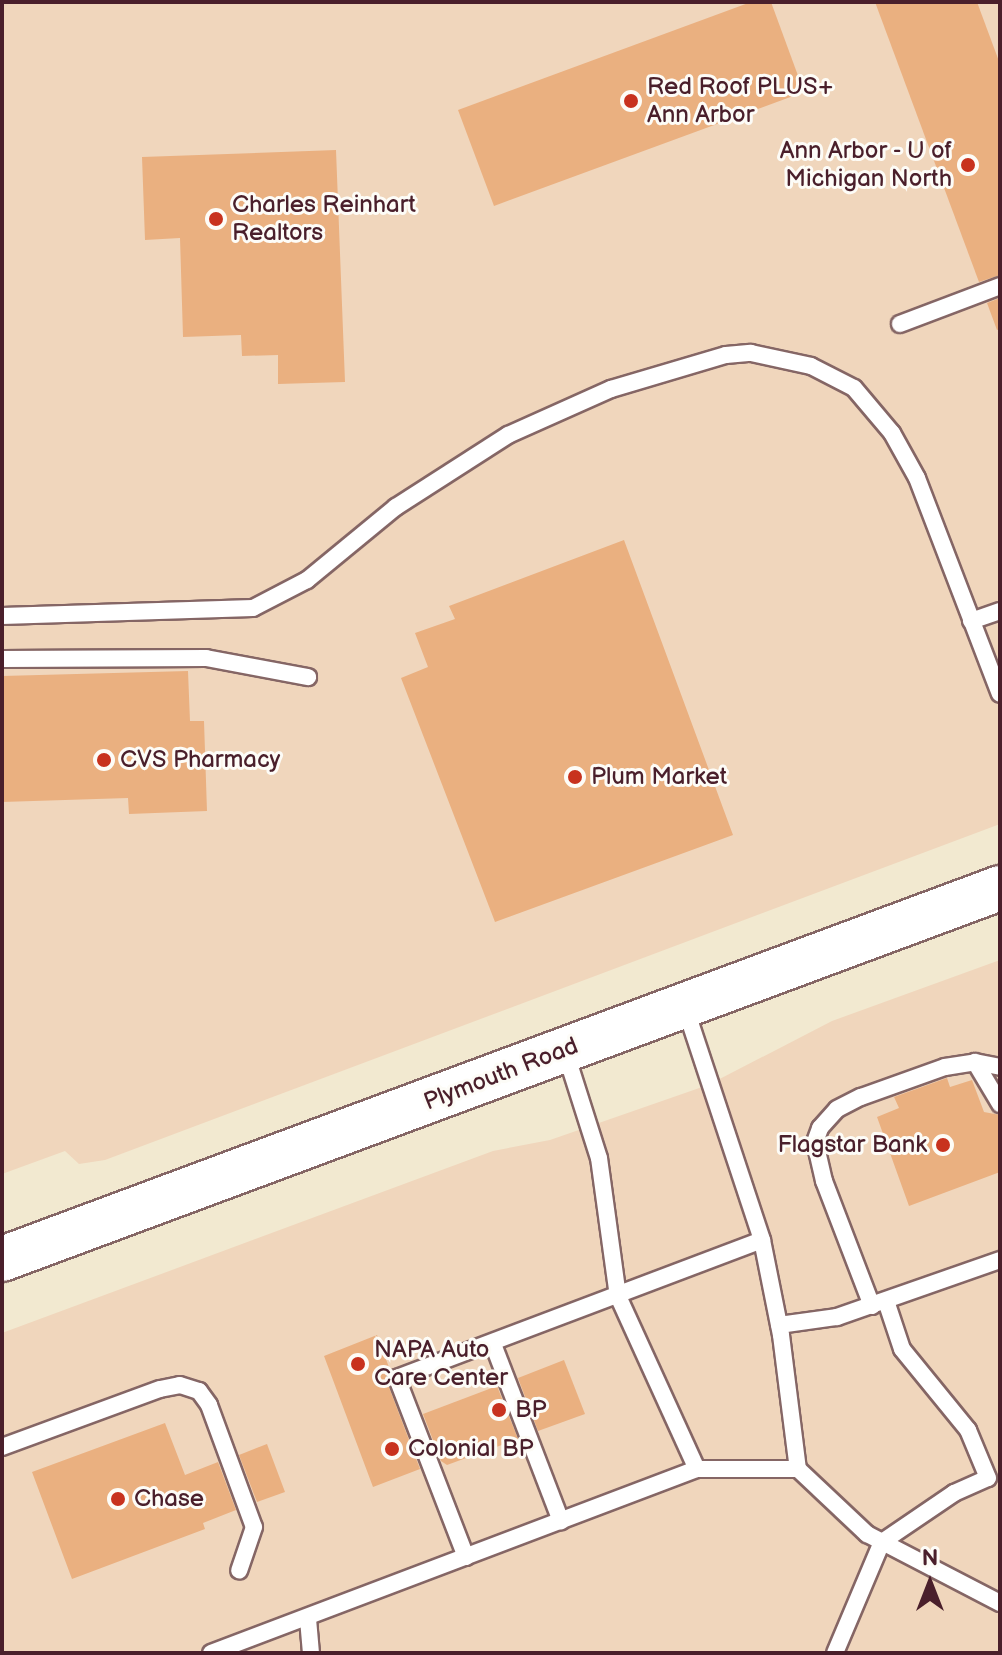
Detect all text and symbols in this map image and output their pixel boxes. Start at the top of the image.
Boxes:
place label: Red Roof PLUS+ Ann Arbor [647,73,834,129]
marker: Red Roof PLUS+ Ann Arbor [622,92,640,110]
place label: Ann Arbor - U of Michigan North [778,137,952,193]
marker: Ann Arbor - U of Michigan North [959,156,977,174]
place label: Charles Reinhart Realtors [232,191,416,247]
marker: Charles Reinhart Realtors [207,210,225,228]
place label: CVS Pharmacy [120,746,280,774]
marker: CVS Pharmacy [95,751,113,769]
place label: Plum Market [591,763,727,791]
marker: Plum Market [566,768,584,786]
street label: Plymouth Road [420,1031,582,1117]
place label: Flagstar Bank [778,1131,927,1159]
marker: Flagstar Bank [934,1136,952,1154]
place label: NAPA Auto Care Center [374,1336,508,1392]
marker: NAPA Auto Care Center [349,1355,367,1373]
place label: BP [515,1396,547,1424]
marker: BP [490,1401,508,1419]
place label: Colonial BP [408,1435,534,1463]
marker: Colonial BP [383,1440,401,1458]
place label: Chase [134,1485,204,1513]
marker: Chase [109,1490,127,1508]
north arrow [890,1543,970,1623]
text: N [922,1545,938,1572]

